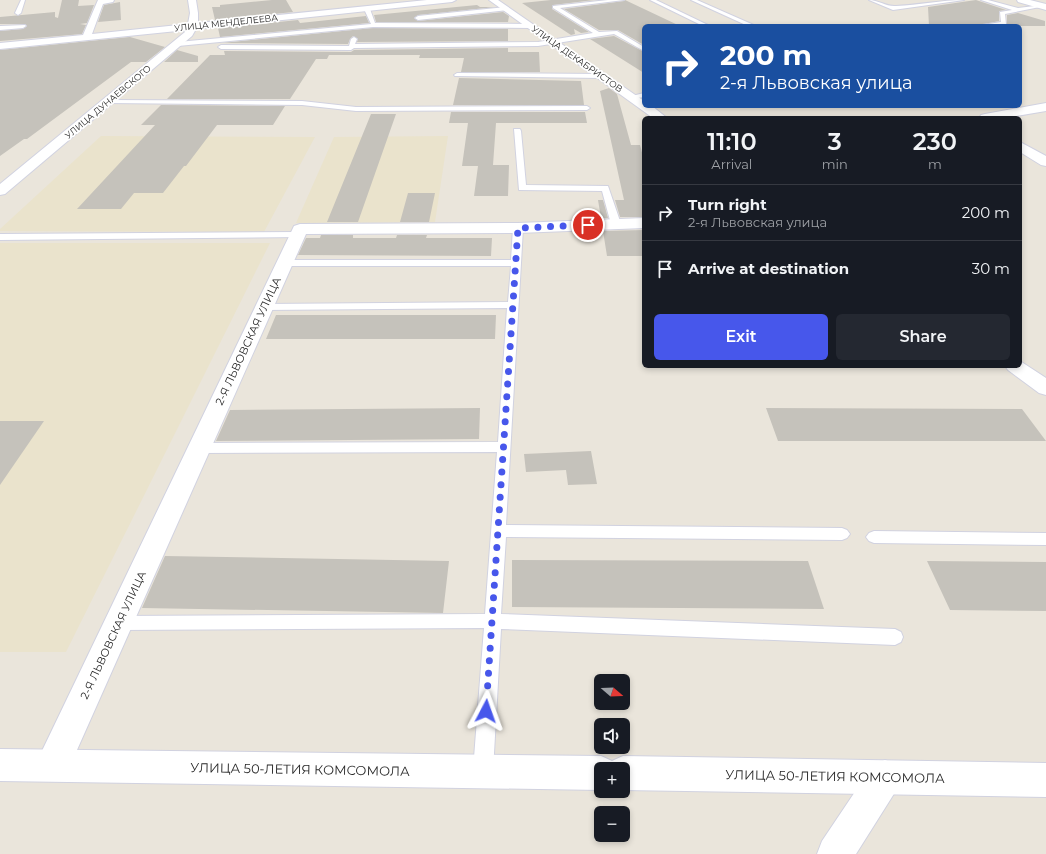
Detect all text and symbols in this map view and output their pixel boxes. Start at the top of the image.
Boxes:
street label: УЛИЦА МЕНДЕЛЕЕВА [174,12,279,33]
street label: УЛИЦА ДЕКАБРИСТОВ [530,23,625,94]
text: 200 m [720,38,812,72]
icon: right [654,40,706,92]
street label: УЛИЦА ДУНАЕВСКОГО [62,62,153,141]
text: 2-я Львовская улица [720,72,913,94]
text: 11:10 [707,127,757,156]
text: 3 [828,127,842,156]
text: 230 [913,127,957,156]
text: Arrival [711,156,752,172]
text: min [822,156,848,172]
text: m [928,156,942,172]
text: Turn right [688,195,767,214]
icon: right [654,202,676,224]
text: 200 m [962,203,1010,222]
pin [571,208,605,242]
icon: arrive [577,214,599,236]
text: 2-я Львовская улица [688,214,827,230]
icon: arrive [654,258,676,280]
text: Arrive at destination [688,259,849,278]
text: 30 m [972,259,1010,278]
street label: 2-Я ЛЬВОВСКАЯ УЛИЦА [212,274,284,407]
button: Exit [654,314,828,360]
button: Share [836,314,1010,360]
street label: 2-Я ЛЬВОВСКАЯ УЛИЦА [77,568,149,701]
north arrow [594,674,630,710]
map controls [594,674,630,842]
position arrow [465,690,507,732]
button: sound [594,718,630,754]
street label: УЛИЦА 50-ЛЕТИЯ КОМСОМОЛА [190,759,410,779]
button: + [594,762,630,798]
street label: УЛИЦА 50-ЛЕТИЯ КОМСОМОЛА [725,766,945,786]
button: − [594,806,630,842]

